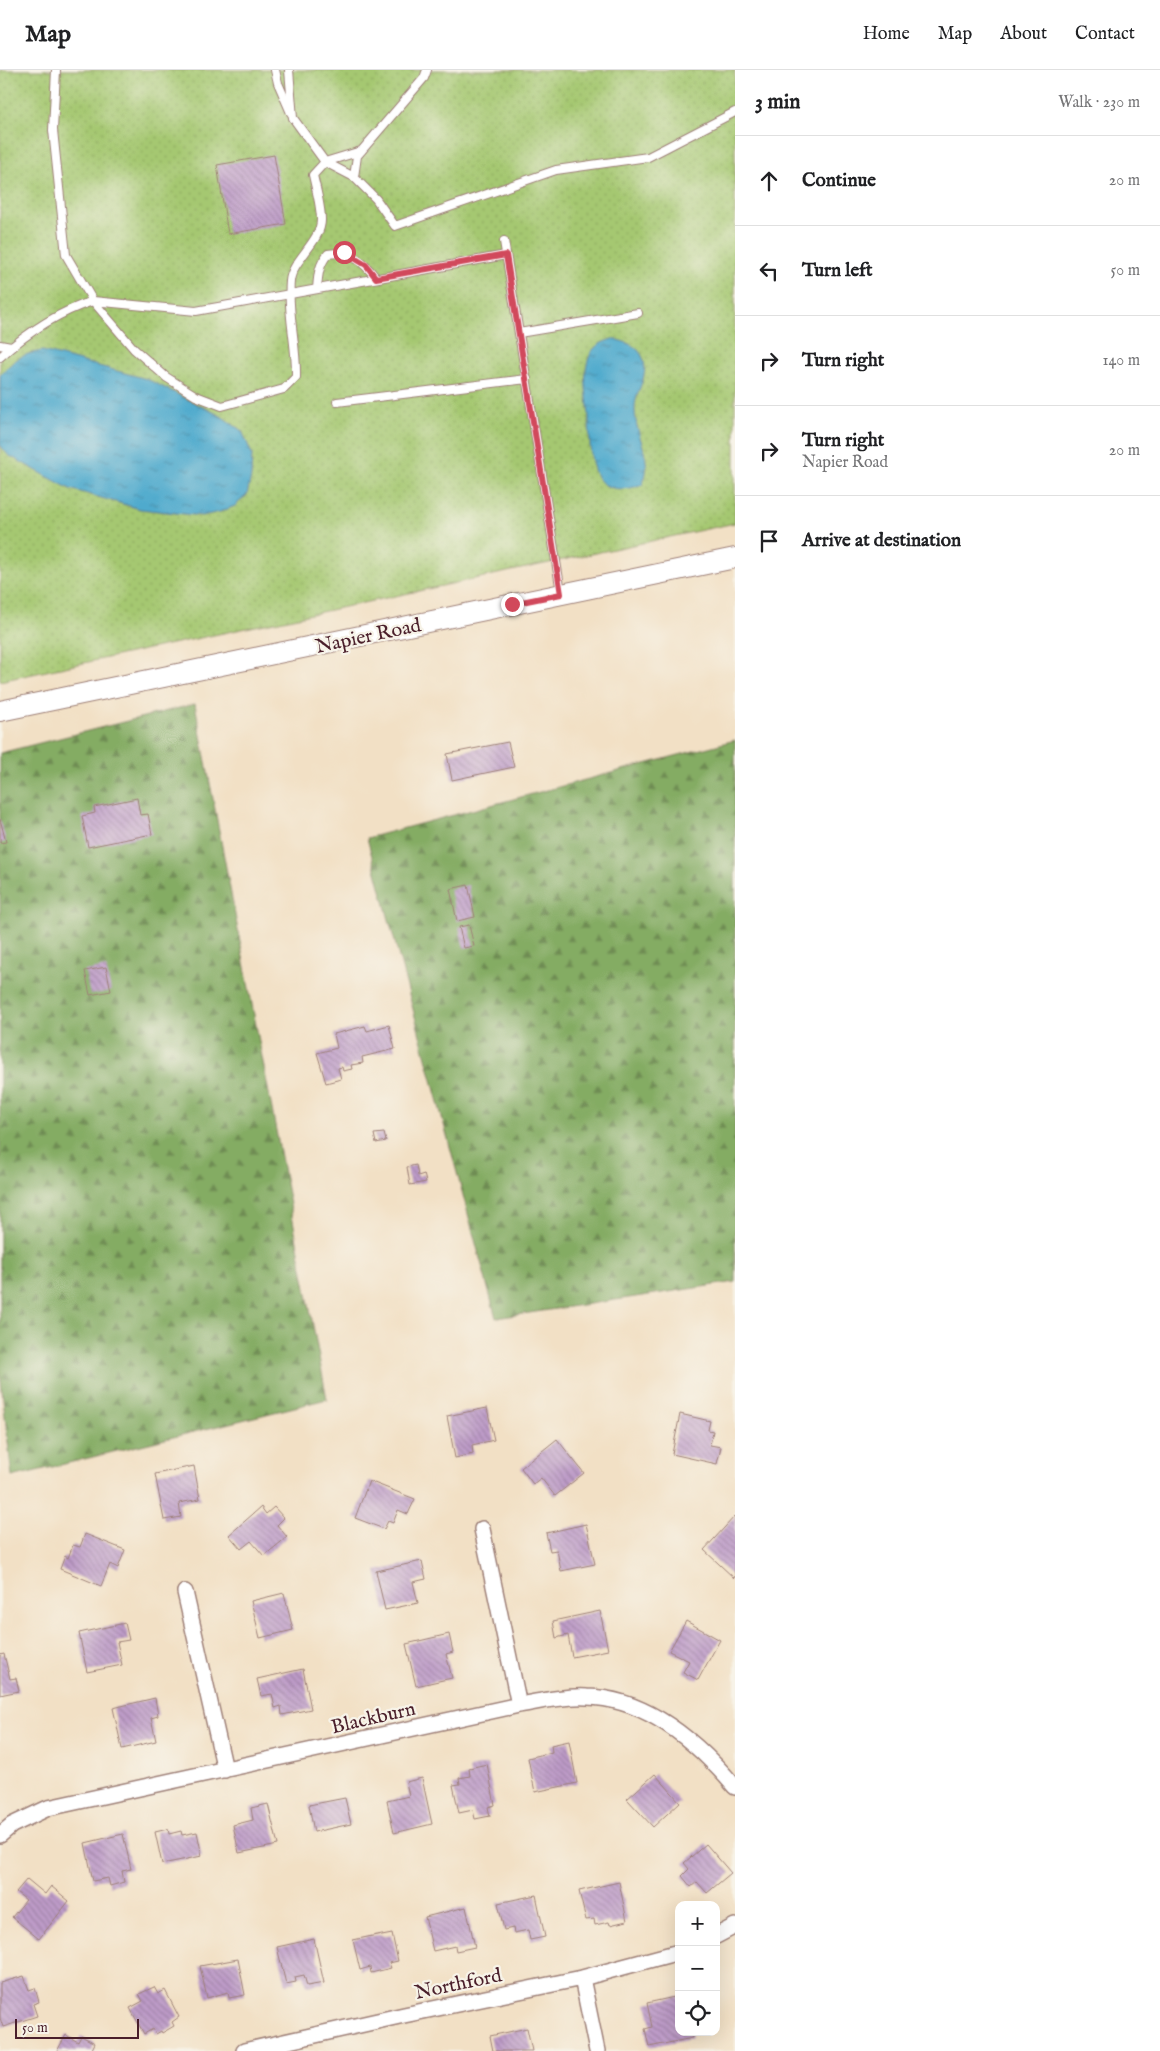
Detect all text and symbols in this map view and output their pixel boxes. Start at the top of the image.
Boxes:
text: Map [25,19,71,50]
text: Home [863,23,910,46]
text: Map [938,23,972,46]
text: About [1000,23,1047,46]
text: Contact [1075,23,1135,46]
text: 3 min [755,89,800,116]
text: Walk · 230 m [1058,93,1140,113]
icon: ahead [755,167,783,195]
text: Continue [802,169,876,193]
text: 20 m [1109,171,1140,191]
route start [333,241,356,264]
icon: left [755,257,783,285]
text: Turn left [802,259,873,283]
text: 50 m [1111,261,1140,281]
icon: right [755,347,783,375]
text: Turn right [802,349,884,373]
text: 140 m [1102,351,1140,371]
text: Turn right [802,429,884,453]
icon: right [755,437,783,465]
text: 20 m [1109,441,1140,461]
text: Napier Road [802,453,888,473]
icon: arrive [755,527,783,555]
text: Arrive at destination [802,529,961,553]
route end [501,593,524,616]
street label: Napier Road [313,613,424,660]
street label: Blackburn [329,1697,418,1740]
map controls [675,1901,720,2036]
button: + [675,1901,720,1946]
button: − [675,1946,720,1991]
street label: Northford [413,1963,504,2006]
button: locate [675,1991,720,2036]
scale bar [15,2016,139,2039]
text: 50 m [22,2019,48,2037]

